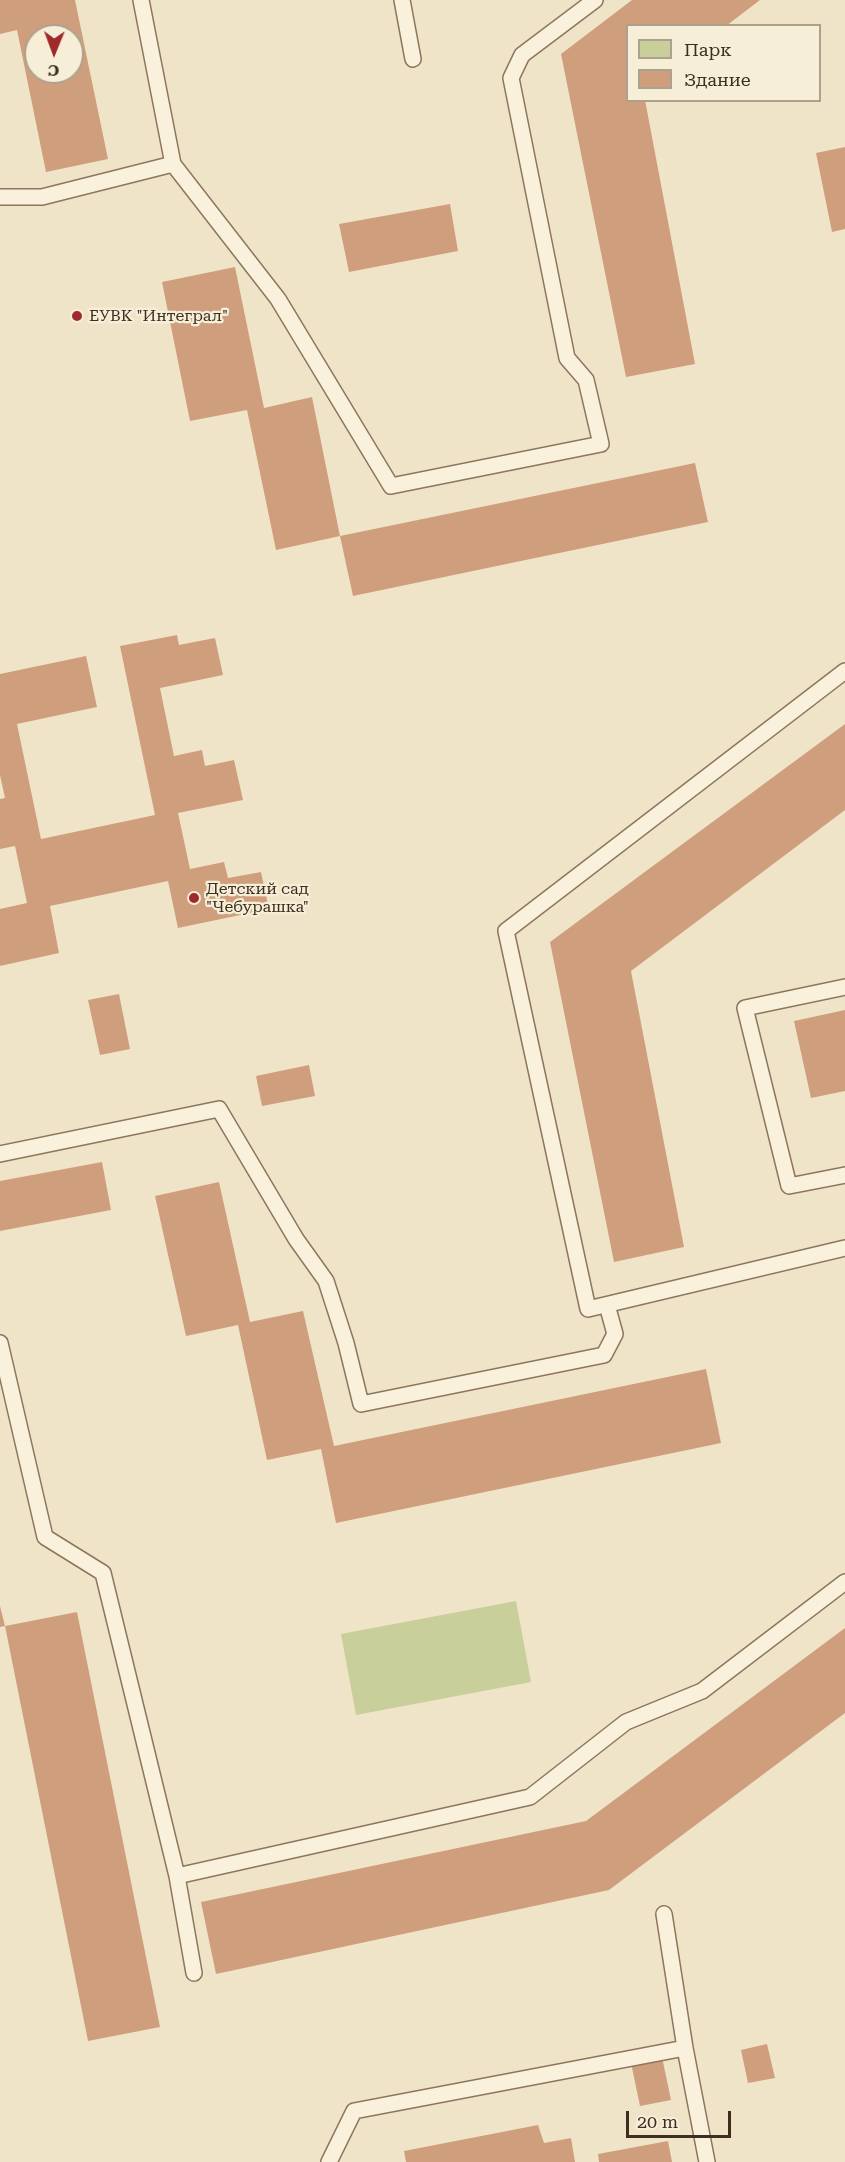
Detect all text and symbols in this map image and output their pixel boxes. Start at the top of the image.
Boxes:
north arrow [24,24,84,84]
legend [626,24,821,102]
text: Парк [684,39,732,60]
text: С [48,61,59,80]
text: Здание [684,69,751,90]
place label: ЕУВК "Интеграл" [89,306,228,326]
marker: ЕУВК "Интеграл" [70,309,84,323]
place label: Детский сад "Чебурашка" [206,879,309,917]
marker: Детский сад "Чебурашка" [187,891,201,905]
scale bar [629,2099,734,2137]
text: 20 m [637,2111,678,2132]

